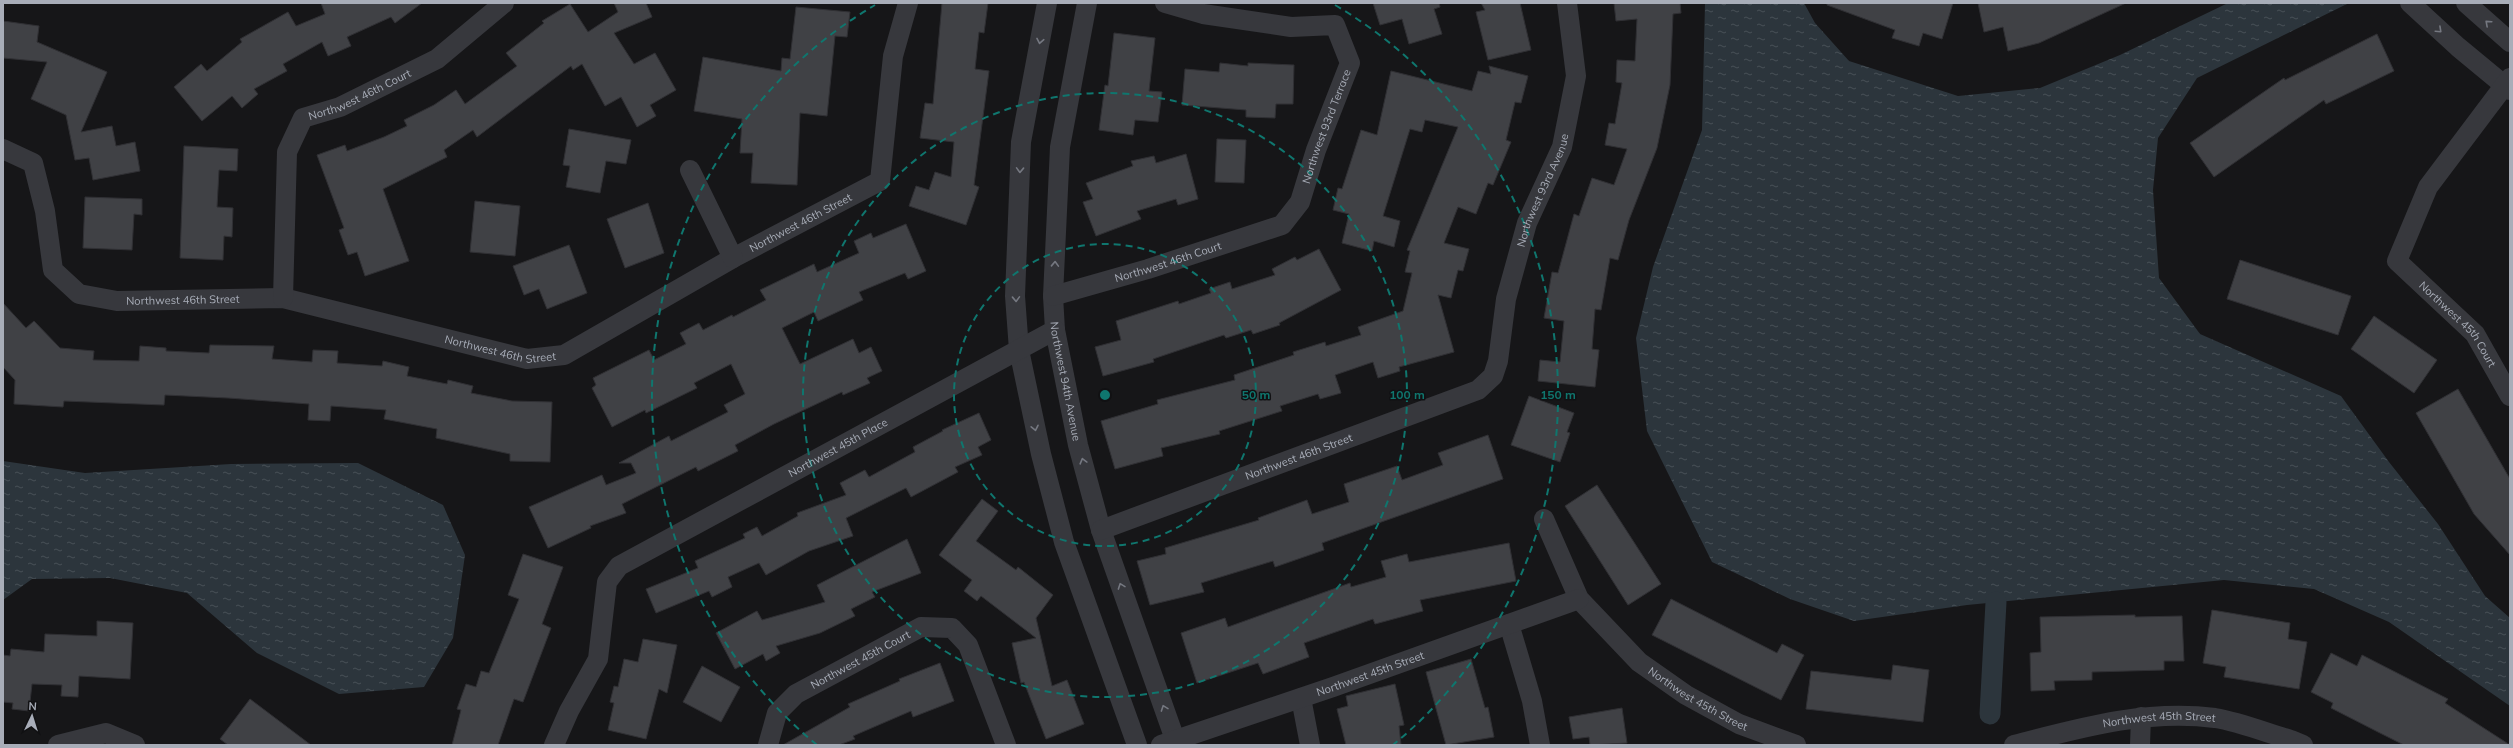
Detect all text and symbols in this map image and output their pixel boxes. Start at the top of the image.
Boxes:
one-way arrow [2485,20,2493,28]
one-way arrow [2434,25,2442,32]
one-way arrow [1036,38,1045,44]
street label: Northwest 46th Court [307,66,413,123]
street label: Northwest 93rd Terrace [1299,67,1354,185]
street label: Northwest 93rd Avenue [1514,133,1571,249]
one-way arrow [1016,167,1025,173]
street label: Northwest 46th Street [747,190,854,255]
street label: Northwest 46th Court [1113,238,1223,285]
one-way arrow [1051,261,1059,267]
street label: Northwest 45th Court [2416,278,2499,370]
street label: Northwest 46th Street [126,292,240,308]
one-way arrow [1011,296,1020,302]
street label: Northwest 94th Avenue [1048,321,1084,442]
street label: Northwest 46th Street [443,332,557,366]
text: 50 m [1242,387,1270,402]
text: 100 m [1389,387,1425,402]
text: 150 m [1540,387,1576,402]
centre of rings [1098,388,1112,402]
street label: Northwest 45th Place [786,415,890,480]
one-way arrow [1031,425,1039,431]
street label: Northwest 46th Street [1243,430,1355,483]
one-way arrow [1079,458,1088,465]
one-way arrow [1117,582,1125,589]
street label: Northwest 45th Court [808,627,913,692]
street label: Northwest 45th Street [1314,648,1426,699]
street label: Northwest 45th Street [1646,664,1750,734]
north arrow [12,696,52,736]
text: N [28,699,37,713]
one-way arrow [1160,705,1169,712]
street label: Northwest 45th Street [2101,709,2217,731]

